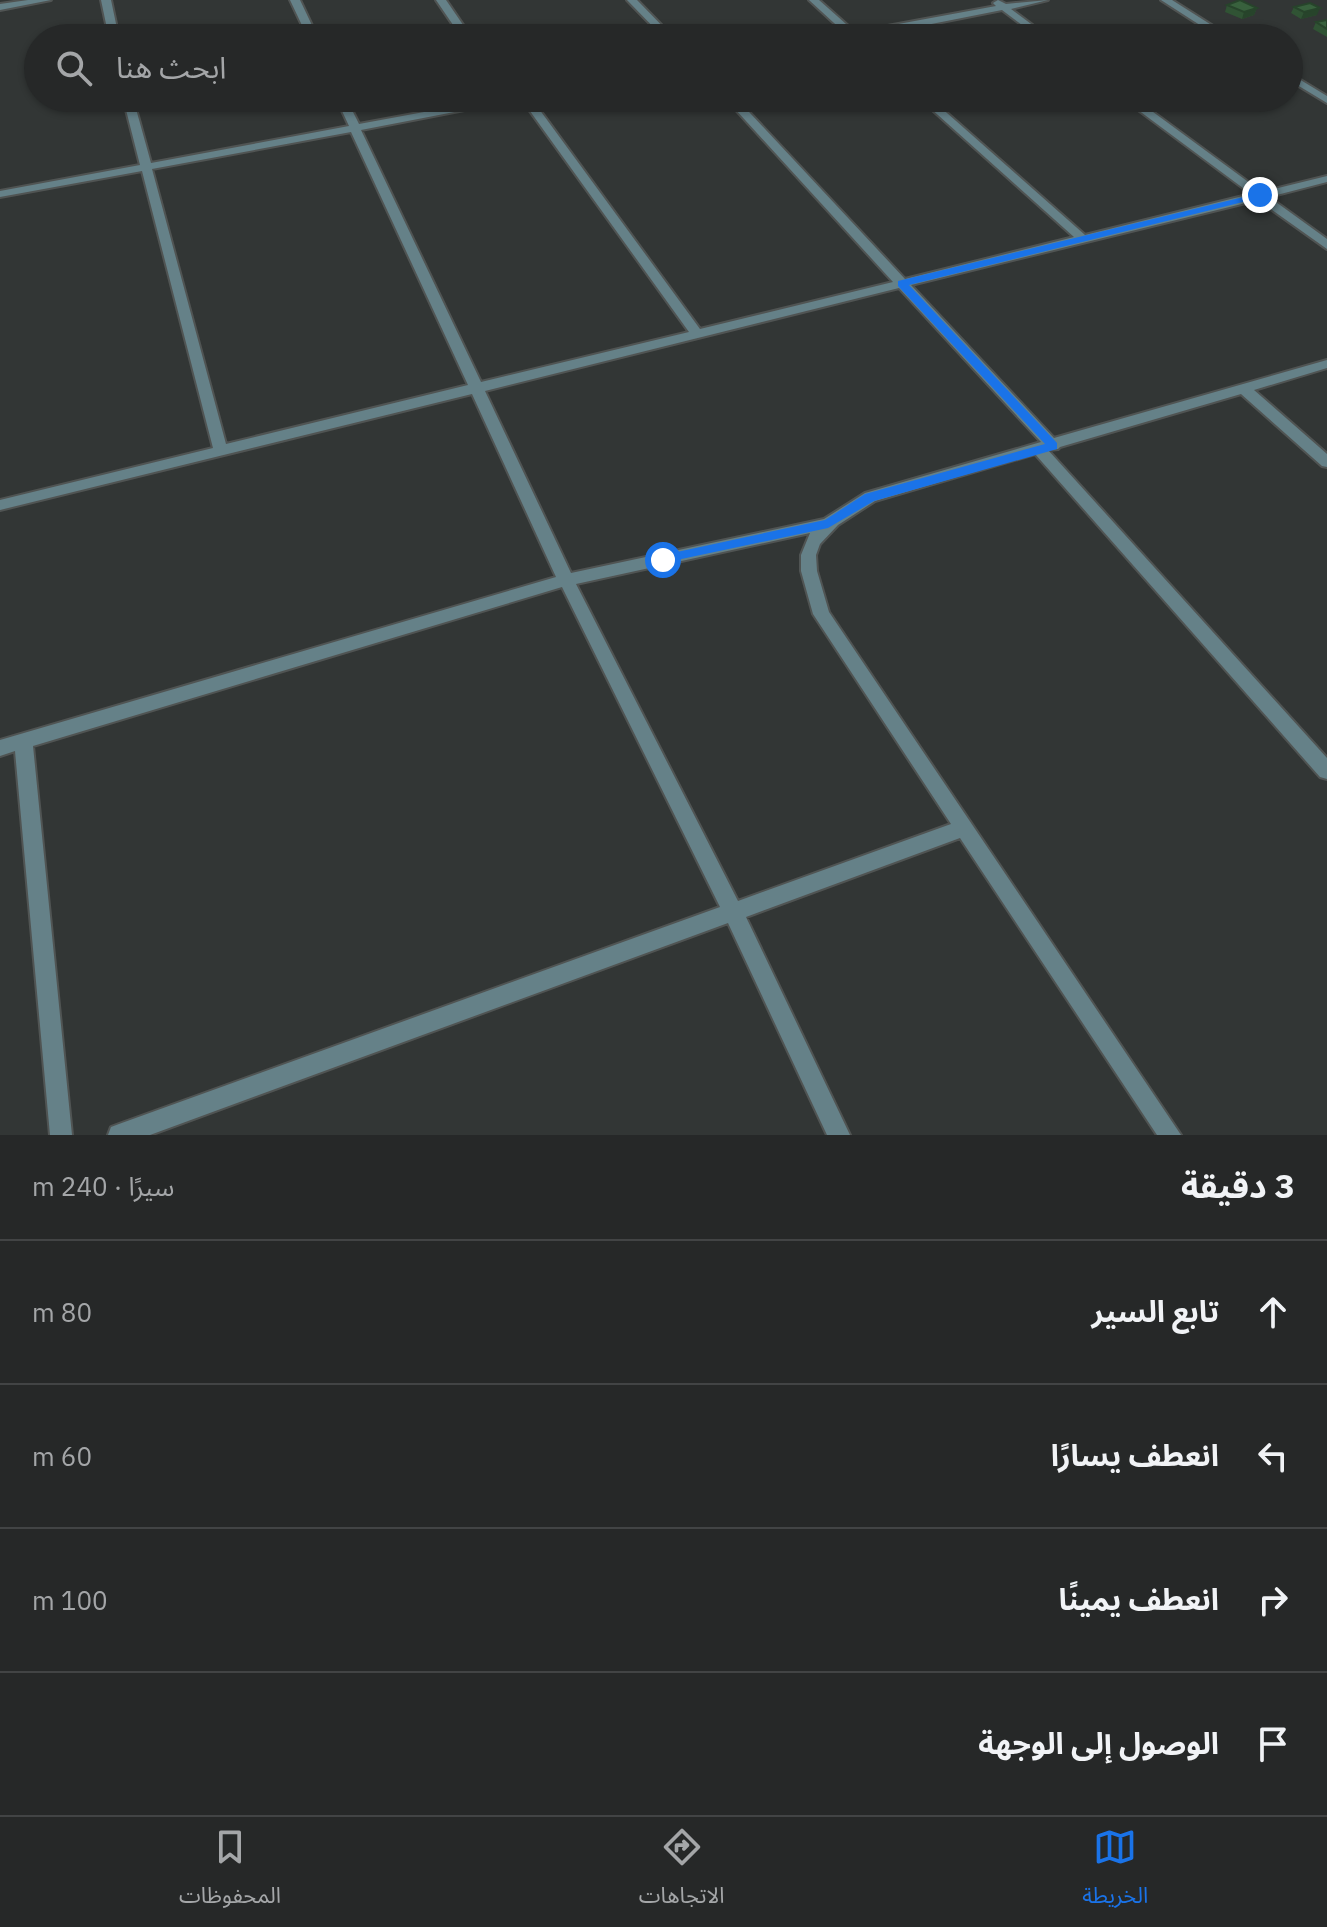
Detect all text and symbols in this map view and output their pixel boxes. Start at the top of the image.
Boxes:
search box [24,24,1303,112]
icon: search [52,46,96,90]
text: ابحث هنا [116,47,226,86]
route end [1242,177,1278,213]
route start [645,542,681,578]
text: 3 دقيقة [1181,1163,1295,1207]
text: سيرًا · 240 m [32,1169,174,1203]
icon: ahead [1251,1290,1295,1334]
text: تابع السير [1092,1291,1219,1330]
text: 80 m [32,1295,92,1329]
icon: left [1251,1434,1295,1478]
text: انعطف يسارًا [1051,1435,1219,1474]
text: 60 m [32,1439,92,1473]
icon: right [1251,1578,1295,1622]
text: انعطف يمينًا [1059,1579,1219,1618]
text: 100 m [32,1583,108,1617]
icon: arrive [1251,1722,1295,1766]
text: الوصول إلى الوجهة [978,1723,1219,1762]
tab: المحفوظات [179,1825,281,1919]
tab: الاتجاهات [639,1825,725,1919]
tab: الخريطة [1082,1825,1148,1919]

